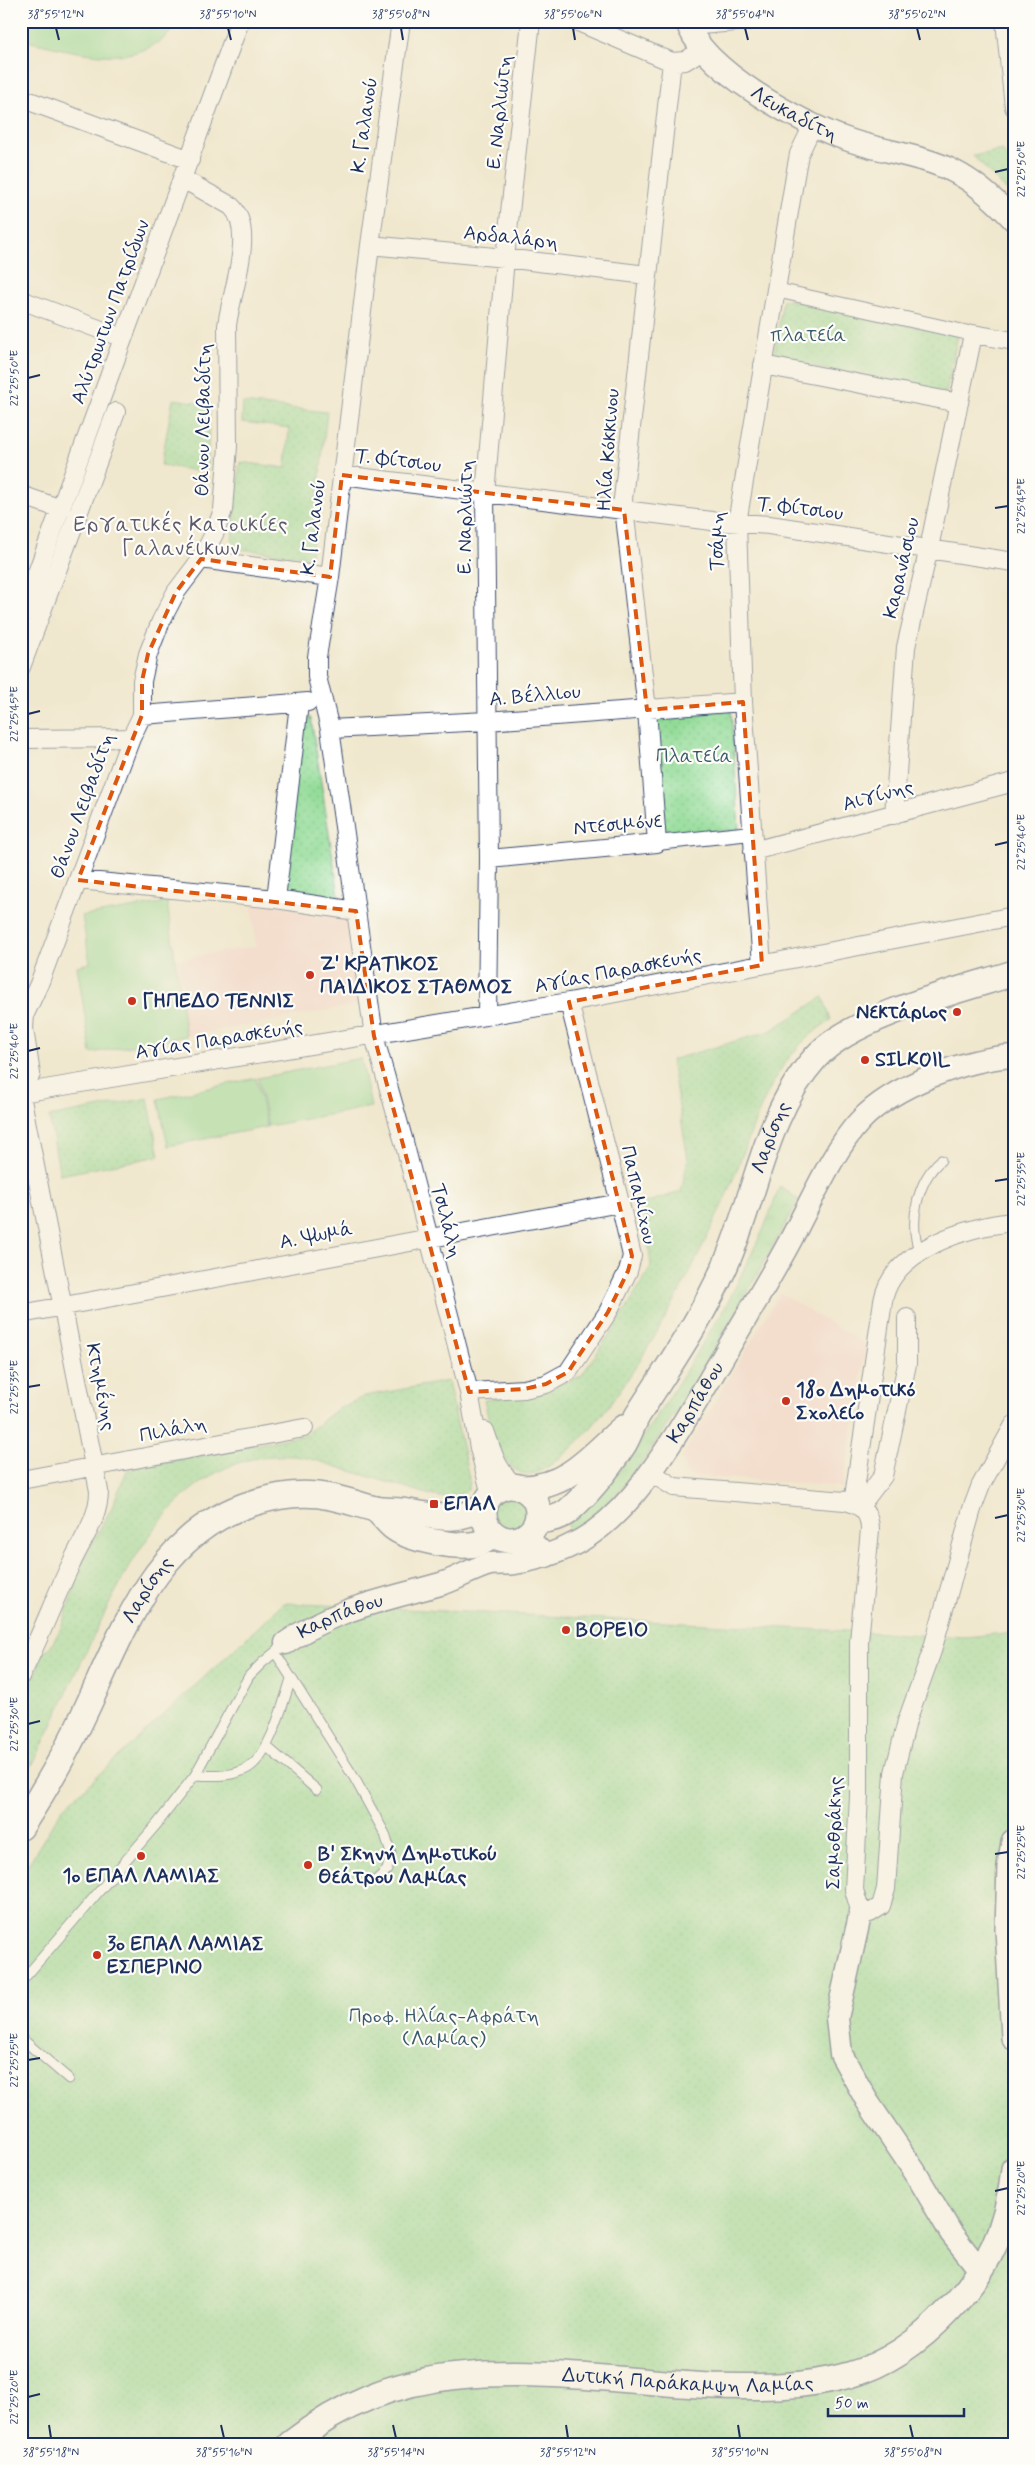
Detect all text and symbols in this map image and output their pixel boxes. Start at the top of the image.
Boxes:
text: 38°55'12"N [28,7,84,23]
text: 38°55'10"N [200,7,256,23]
text: 38°55'08"N [372,7,430,23]
text: 38°55'06"N [544,7,602,23]
text: 38°55'04"N [716,7,774,23]
text: 38°55'02"N [888,7,946,23]
street label: Ε. Ναρλιώτη [481,54,519,170]
street label: Κ. Γαλανού [345,75,385,175]
street label: Λευκαδίτη [745,79,842,148]
text: 22°25'50"E [1014,141,1030,197]
street label: Αλύτρωτων Πατρίδων [65,216,157,408]
street label: Αρδαλάρη [462,220,560,256]
park label: πλατεία [770,322,846,349]
street label: Θάνου Λειβαδίτη [189,343,219,497]
text: 22°25'50"E [7,350,23,406]
street label: Ηλία Κόκκινου [591,388,627,512]
street label: Τ. Φίτσιου [353,442,443,480]
street label: Ε. Ναρλιώτη [452,460,480,574]
street label: Κ. Γαλανού [295,478,333,576]
text: 22°25'45"E [1014,478,1030,534]
street label: Τ. Φίτσιου [755,490,845,528]
district label: Εργατικές Κατοικίες Γαλανέικων [73,510,289,563]
street label: Τσάμη [703,511,733,571]
street label: Καρανάσιου [877,515,927,621]
street label: Α. Βέλλιου [488,679,582,713]
text: 22°25'45"E [7,686,23,742]
street label: Θάνου Λειβαδίτη [44,729,122,883]
park label: Πλατεία [656,743,733,770]
street label: Αιγίνης [840,774,917,818]
street label: Ντεσιμόνε [572,808,664,842]
text: 22°25'40"E [1014,814,1030,870]
street label: Αγίας Παρασκευής [532,942,704,1000]
place label: Ζ' ΚΡΑΤΙΚΟΣ ΠΑΙΔΙΚΟΣ ΣΤΑΘΜΟΣ [320,951,513,1001]
marker: Ζ' ΚΡΑΤΙΚΟΣ ΠΑΙΔΙΚΟΣ ΣΤΑΘΜΟΣ [304,969,316,981]
place label: ΓΗΠΕΔΟ ΤΕΝΝΙΣ [142,988,295,1015]
marker: ΓΗΠΕΔΟ ΤΕΝΝΙΣ [126,995,138,1007]
place label: Νεκτάριος [856,999,947,1026]
marker: Νεκτάριος [951,1006,963,1018]
street label: Αγίας Παρασκευής [133,1013,305,1067]
text: 22°25'40"E [7,1023,23,1079]
place label: SILKOIL [875,1047,951,1074]
marker: SILKOIL [859,1054,871,1066]
street label: Λαρίσης [745,1097,797,1177]
street label: Παπαμίχου [614,1143,662,1247]
text: 22°25'35"E [1014,1152,1030,1206]
street label: Τσιλάλη [424,1181,468,1261]
street label: Α. Ψωμά [277,1216,355,1256]
street label: Κτημένης [78,1341,122,1433]
street label: Καρπάθου [660,1357,731,1449]
text: 22°25'35"E [7,1360,23,1414]
place label: 18ο Δημοτικό Σχολείο [796,1377,915,1427]
marker: 18ο Δημοτικό Σχολείο [780,1395,792,1407]
street label: Πιλάλη [137,1410,209,1450]
text: 22°25'30"E [1014,1488,1030,1542]
place label: ΕΠΑΛ [444,1491,496,1518]
marker: ΕΠΑΛ [428,1498,440,1510]
street label: Λαρίσης [116,1550,179,1628]
street label: Καρπάθου [292,1587,386,1646]
place label: ΒΟΡΕΙΟ [576,1617,648,1644]
marker: ΒΟΡΕΙΟ [560,1624,572,1636]
text: 22°25'30"E [7,1697,23,1751]
street label: Σαμοθράκης [821,1776,849,1890]
text: 22°25'25"E [1014,1825,1030,1879]
place label: Β' Σκηνή Δημοτικού Θεάτρου Λαμίας [318,1841,497,1891]
marker: 1ο ΕΠΑΛ ΛΑΜΙΑΣ [135,1850,147,1862]
marker: Β' Σκηνή Δημοτικού Θεάτρου Λαμίας [302,1859,314,1871]
place label: 1ο ΕΠΑΛ ΛΑΜΙΑΣ [63,1863,219,1890]
place label: 3ο ΕΠΑΛ ΛΑΜΙΑΣ ΕΣΠΕΡΙΝΟ [107,1931,264,1981]
marker: 3ο ΕΠΑΛ ΛΑΜΙΑΣ ΕΣΠΕΡΙΝΟ [91,1949,103,1961]
park label: Προφ. Ηλίας-Αφράτη (Λαμίας) [349,2003,539,2053]
text: 22°25'25"E [7,2033,23,2087]
text: 22°25'20"E [1014,2160,1030,2216]
street label: Δυτική Παράκαμψη Λαμίας [561,2361,815,2400]
text: 22°25'20"E [7,2369,23,2425]
scale bar [828,2385,964,2417]
text: 50 m [835,2394,869,2414]
text: 38°55'18"N [23,2445,79,2461]
text: 38°55'16"N [196,2445,252,2461]
text: 38°55'14"N [367,2445,425,2461]
text: 38°55'12"N [540,2445,596,2461]
text: 38°55'10"N [712,2445,768,2461]
text: 38°55'08"N [884,2445,942,2461]

